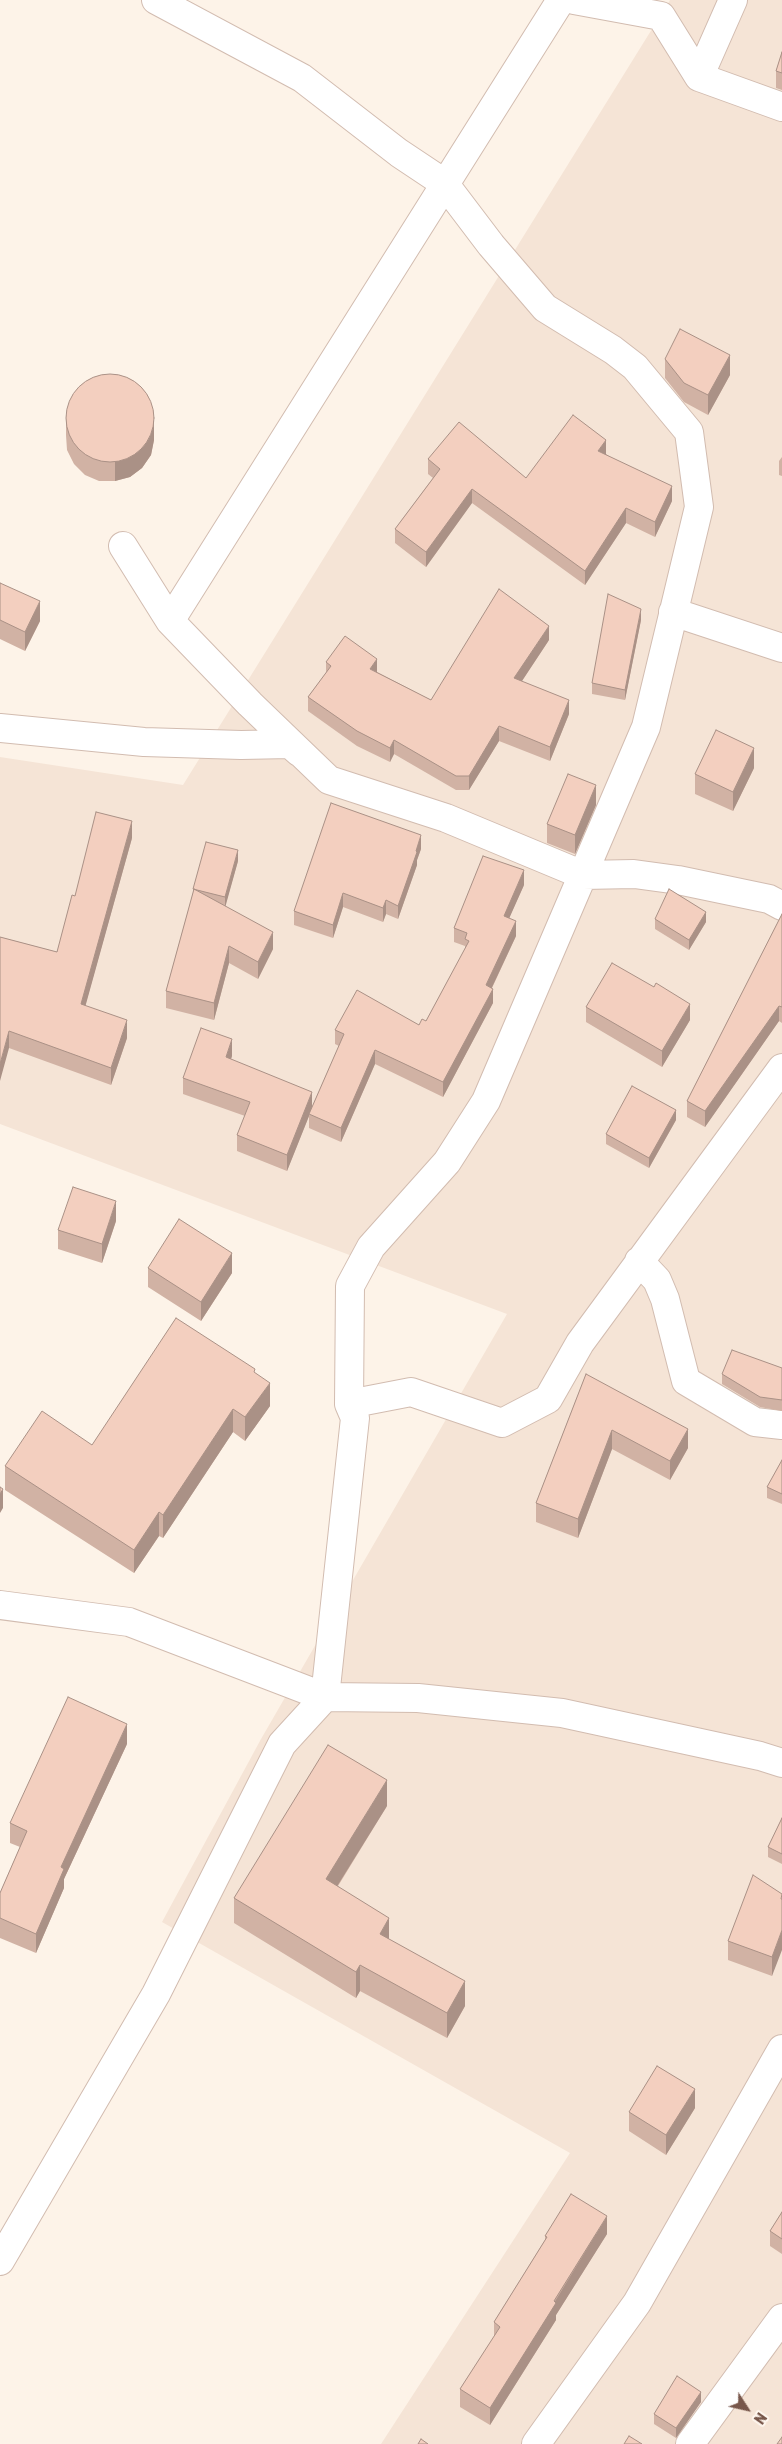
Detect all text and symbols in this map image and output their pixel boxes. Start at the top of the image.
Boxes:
north arrow [722,2384,772,2434]
text: N [750,2409,770,2427]

